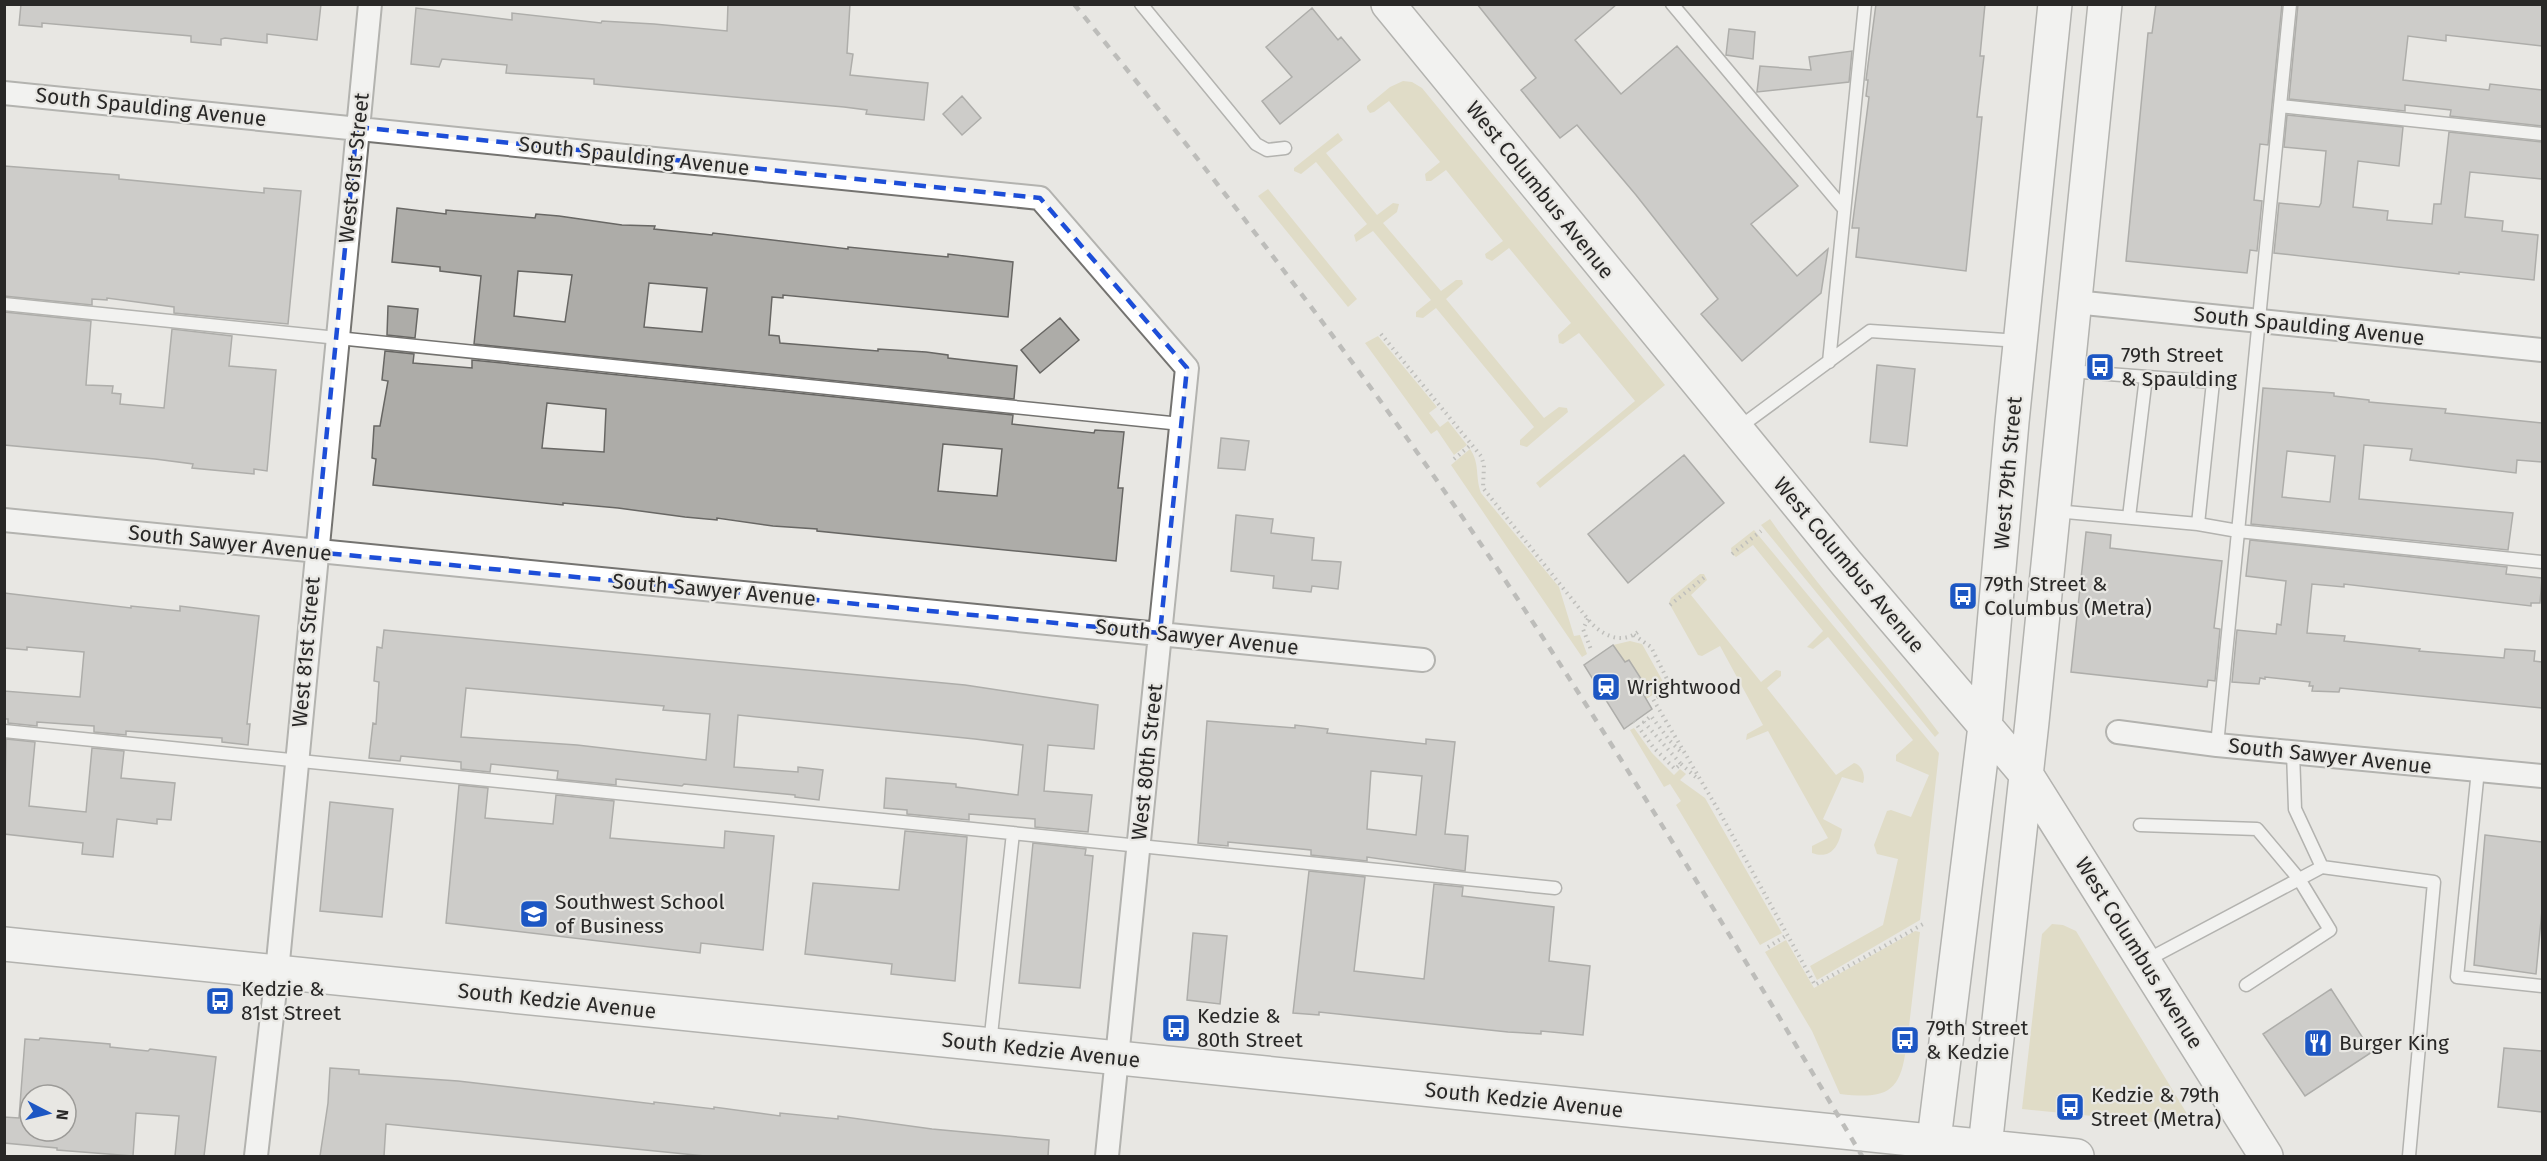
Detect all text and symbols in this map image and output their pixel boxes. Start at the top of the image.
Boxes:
street label: South Spaulding Avenue [34,82,268,132]
street label: West 81st Street [333,91,375,245]
street label: West Columbus Avenue [1460,96,1620,284]
street label: South Spaulding Avenue [517,131,751,181]
street label: South Spaulding Avenue [2192,301,2426,351]
place label: 79th Street & Spaulding [2121,342,2237,392]
bus stop icon: 79th Street & Spaulding [2084,351,2116,383]
street label: West 79th Street [1988,395,2028,551]
street label: West Columbus Avenue [1768,472,1930,658]
street label: South Sawyer Avenue [127,519,333,567]
street label: South Sawyer Avenue [611,568,817,612]
place label: 79th Street & Columbus (Metra) [1984,571,2152,621]
street label: West 81st Street [286,575,326,729]
bus stop icon: 79th Street & Columbus (Metra) [1947,580,1979,612]
street label: South Sawyer Avenue [1094,613,1300,661]
station icon: Wrightwood [1590,671,1622,703]
place label: Wrightwood [1627,674,1741,700]
street label: West 80th Street [1126,682,1168,842]
street label: South Sawyer Avenue [2227,732,2433,780]
street label: West Columbus Avenue [2069,852,2209,1054]
place label: Southwest School of Business [555,889,725,939]
school or university icon: Southwest School of Business [518,898,550,930]
place label: Kedzie & 81st Street [241,976,341,1026]
street label: South Kedzie Avenue [457,978,657,1024]
bus stop icon: Kedzie & 81st Street [204,985,236,1017]
place label: Kedzie & 80th Street [1197,1003,1303,1053]
bus stop icon: Kedzie & 80th Street [1160,1012,1192,1044]
place label: 79th Street & Kedzie [1926,1015,2029,1065]
bus stop icon: 79th Street & Kedzie [1889,1024,1921,1056]
street label: South Kedzie Avenue [941,1027,1141,1073]
restaurant icon: Burger King [2302,1027,2334,1059]
place label: Burger King [2339,1030,2449,1056]
street label: South Kedzie Avenue [1424,1077,1624,1123]
place label: Kedzie & 79th Street (Metra) [2091,1082,2221,1132]
north arrow [18,1083,78,1143]
bus stop icon: Kedzie & 79th Street (Metra) [2054,1091,2086,1123]
text: N [52,1108,72,1121]

